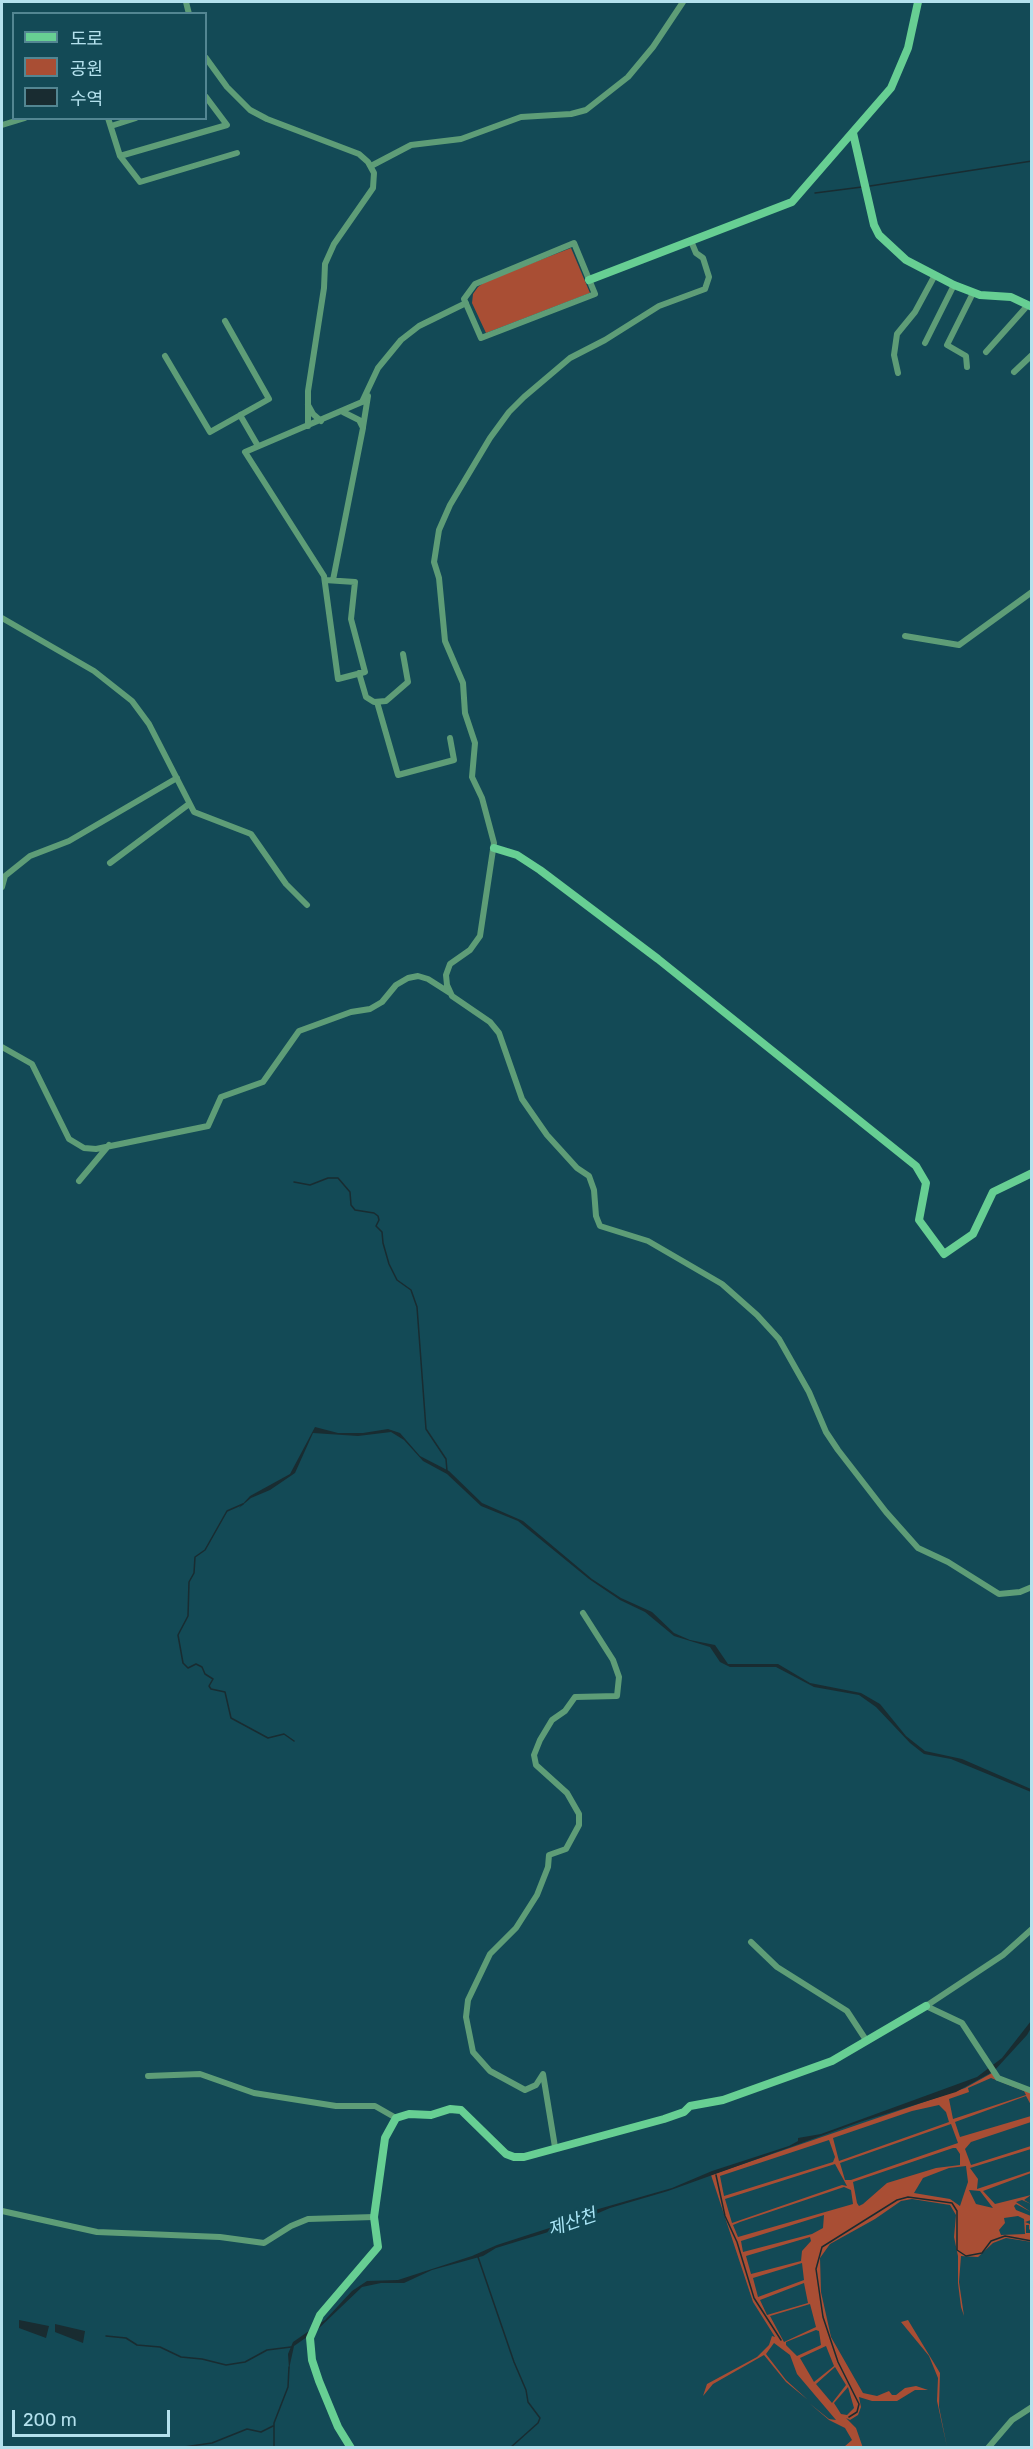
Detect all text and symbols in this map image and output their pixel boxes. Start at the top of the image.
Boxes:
legend [12,12,207,120]
text: 도로 [70,28,103,50]
text: 공원 [70,58,103,80]
text: 수역 [70,88,103,110]
water label: 제산천 [545,2205,599,2241]
scale bar [15,2398,172,2436]
text: 200 m [23,2409,77,2431]

